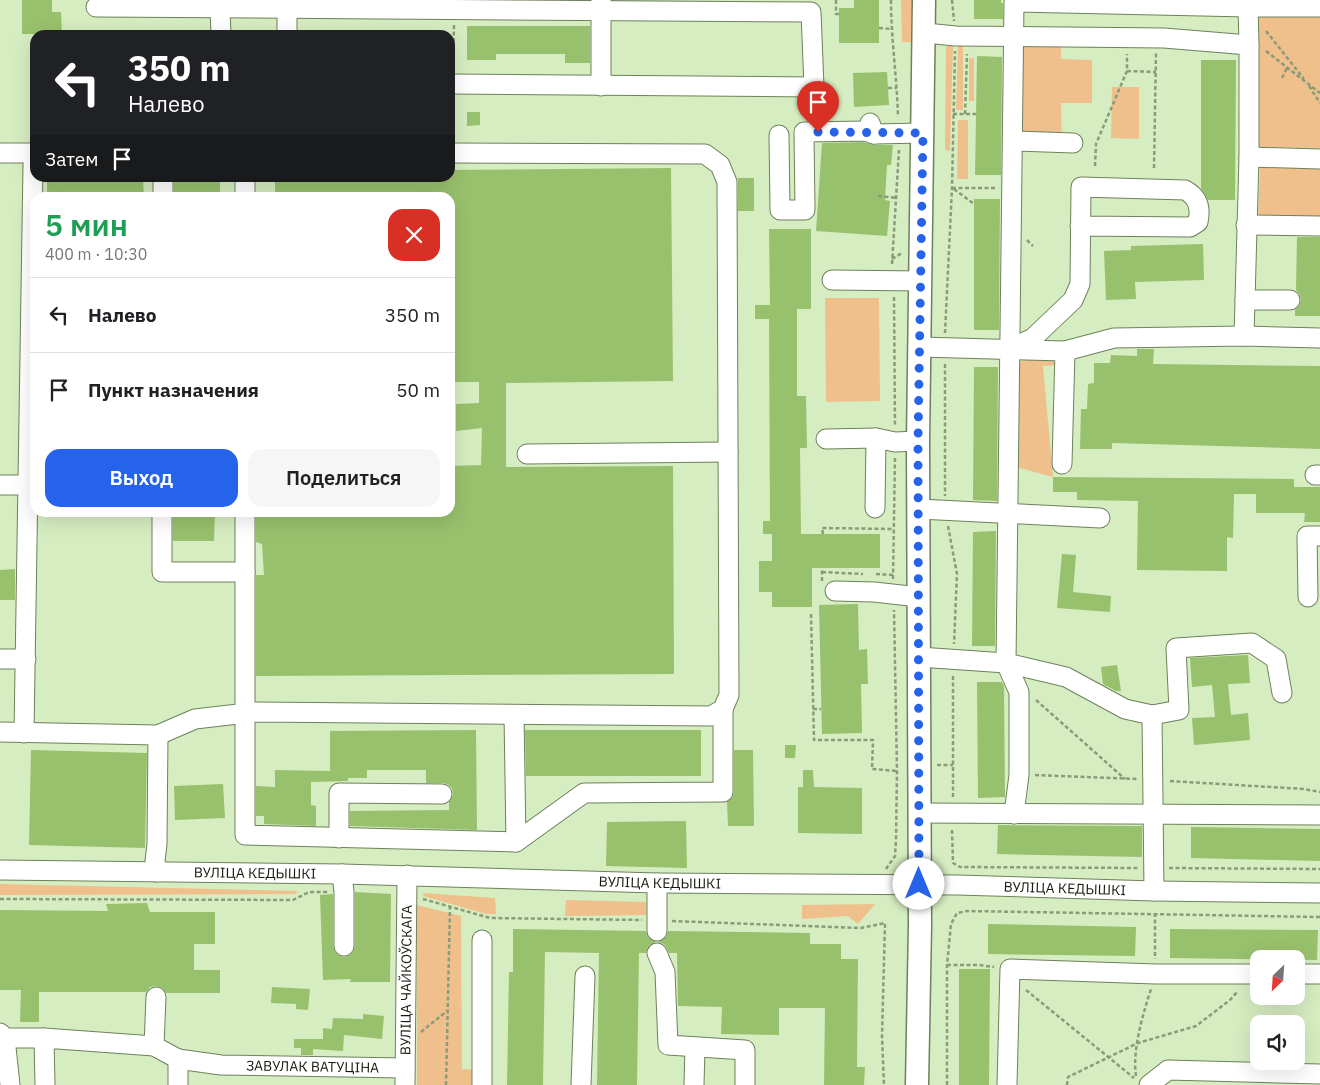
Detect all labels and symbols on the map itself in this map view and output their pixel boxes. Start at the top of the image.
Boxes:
pin [797,81,839,132]
position arrow [892,857,944,909]
street label: ВУЛІЦА КЕДЫШКІ [194,863,316,883]
street label: ВУЛІЦА КЕДЫШКІ [598,872,721,892]
street label: ВУЛІЦА КЕДЫШКІ [1003,877,1126,899]
street label: ВУЛІЦА ЧАЙКОЎСКАГА [396,905,416,1055]
north arrow [1250,950,1305,1005]
street label: ЗАВУЛАК ВАТУЦІНА [246,1056,379,1077]

